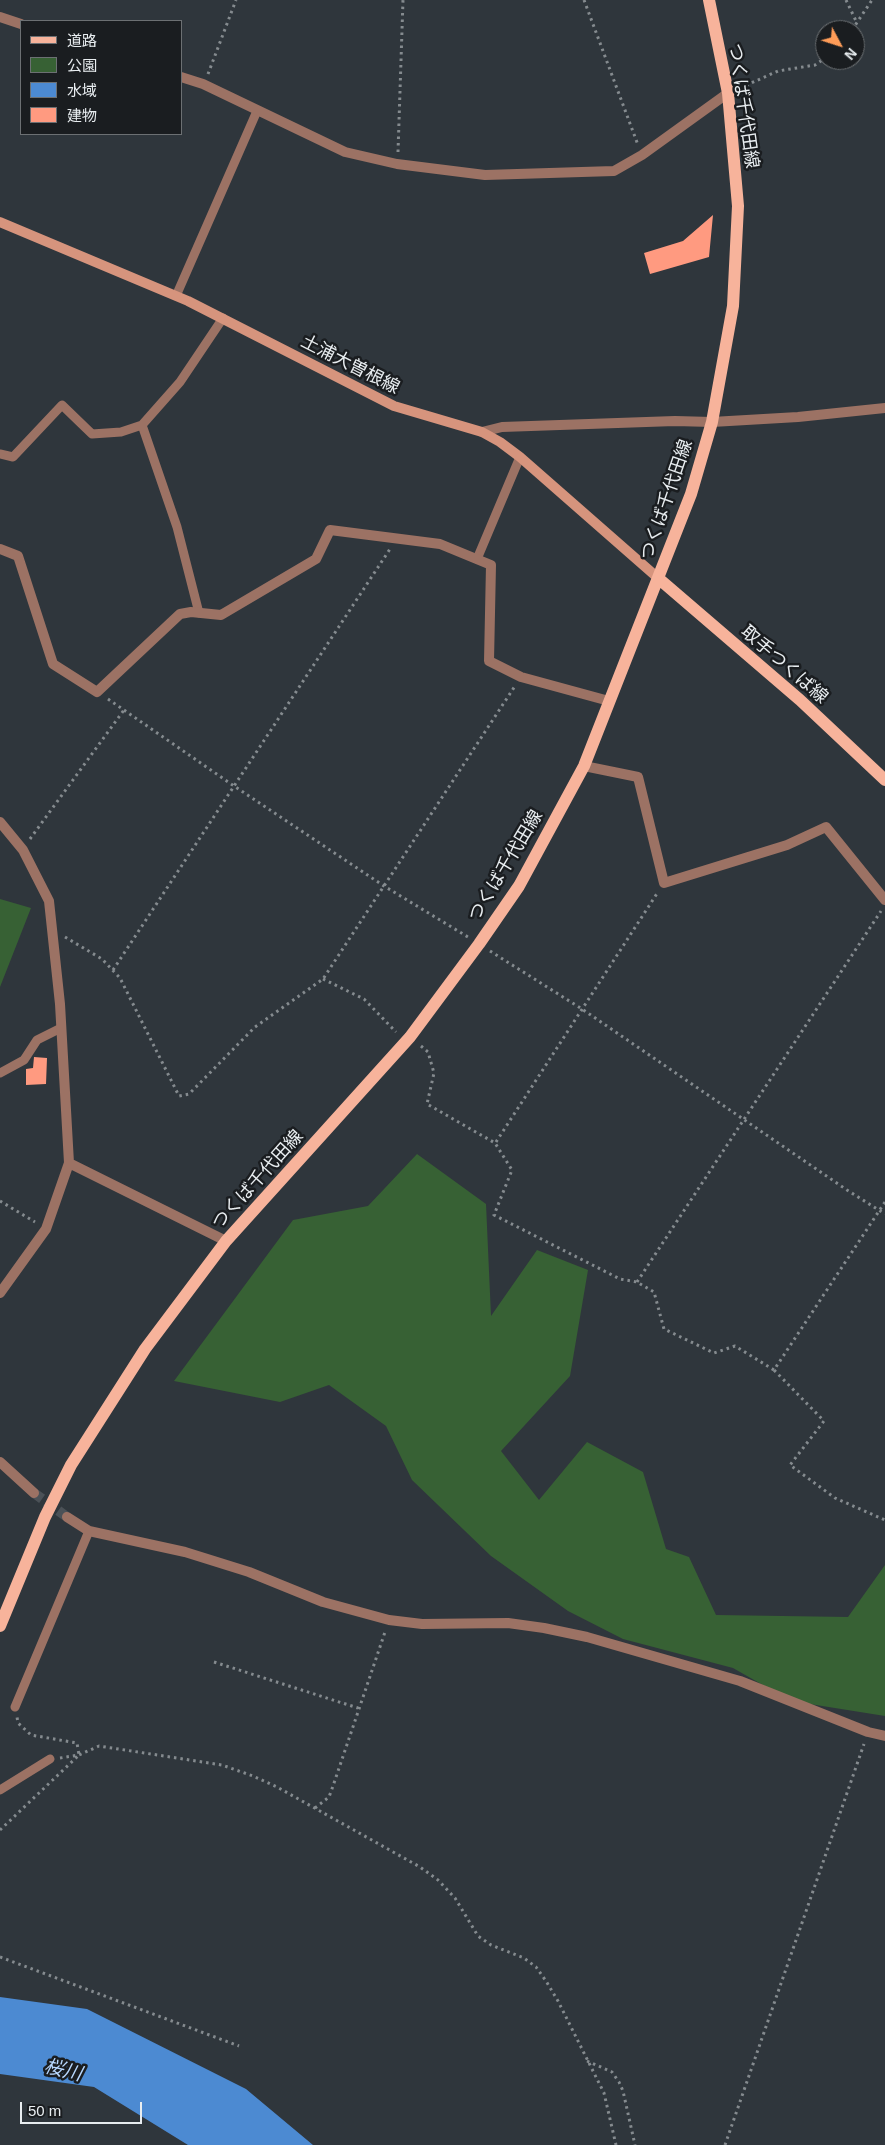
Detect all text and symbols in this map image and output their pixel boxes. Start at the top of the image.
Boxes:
legend [20,20,182,135]
north arrow [815,20,865,70]
text: 道路 [67,32,97,49]
street label: つくば千代田線 [724,42,762,170]
text: N [841,45,860,63]
text: 公園 [67,57,97,74]
text: 水域 [67,82,97,99]
text: 建物 [67,107,97,124]
street label: 土浦大曽根線 [297,331,403,399]
street label: つくば千代田線 [636,437,698,563]
street label: 取手つくば線 [736,621,832,709]
street label: つくば千代田線 [464,806,548,926]
street label: つくば千代田線 [208,1126,308,1234]
water label: 桜川 [42,2056,84,2086]
scale bar [22,2092,145,2124]
text: 50 m [28,2102,61,2119]

